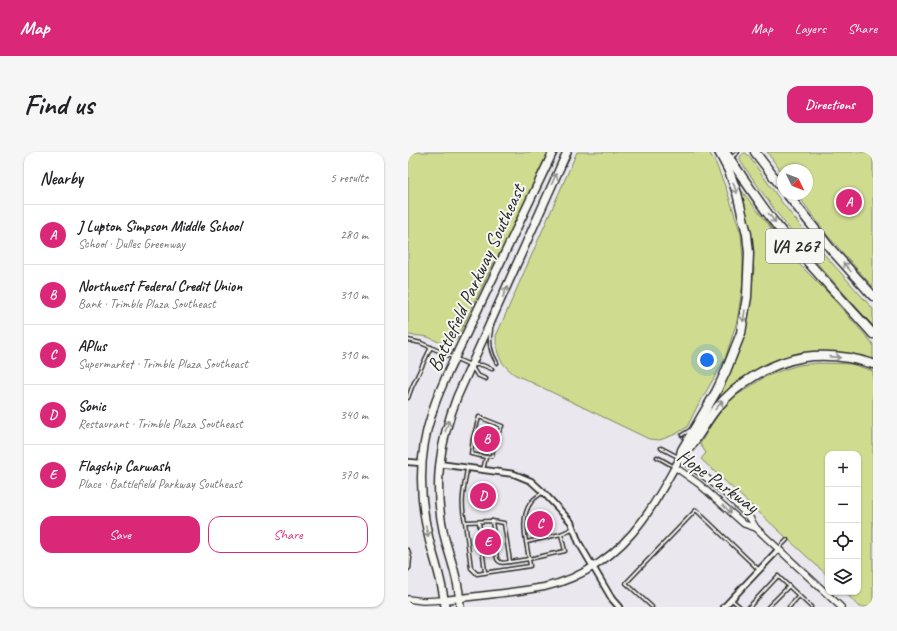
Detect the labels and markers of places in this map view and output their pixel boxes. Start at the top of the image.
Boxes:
pin: A [836,187,862,217]
pin: B [474,424,500,454]
pin: D [470,481,496,511]
pin: C [527,509,553,539]
pin: E [475,527,501,557]

